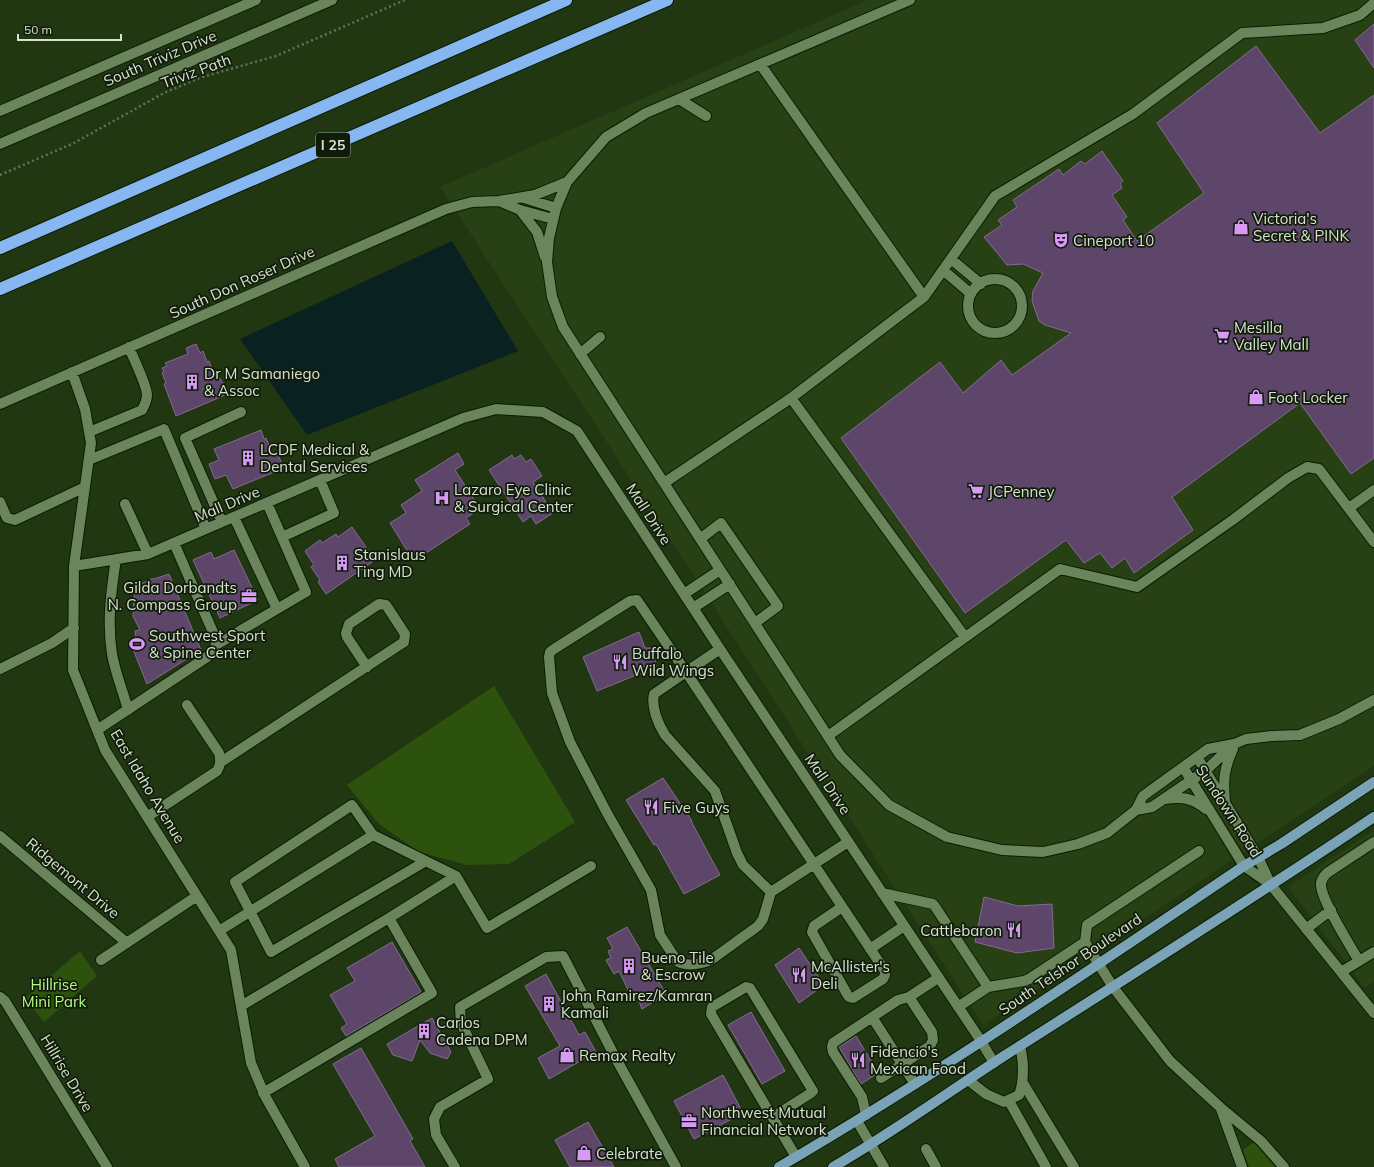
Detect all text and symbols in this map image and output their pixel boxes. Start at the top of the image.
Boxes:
scale bar [18,16,121,42]
text: 50 m [24,22,52,37]
street label: South Triviz Drive [101,26,219,90]
street label: Triviz Path [159,50,233,92]
road number: I 25 [316,133,350,157]
place label: Victoria's Secret & PINK [1253,209,1349,245]
shop icon: Victoria's Secret & PINK [1232,218,1250,236]
theatre icon: Cineport 10 [1052,231,1070,249]
place label: Cineport 10 [1073,231,1154,250]
street label: South Don Roser Drive [166,241,318,323]
place label: Mesilla Valley Mall [1234,318,1309,354]
supermarket icon: Mesilla Valley Mall [1213,327,1231,345]
place label: Dr M Samaniego & Assoc [204,364,320,400]
building icon: Dr M Samaniego & Assoc [183,373,201,391]
shop icon: Foot Locker [1247,388,1265,406]
place label: Foot Locker [1268,388,1348,407]
place label: LCDF Medical & Dental Services [260,440,370,476]
building icon: LCDF Medical & Dental Services [239,449,257,467]
place label: Lazaro Eye Clinic & Surgical Center [454,480,574,516]
street label: Mall Drive [622,480,676,548]
street label: Mall Drive [191,482,263,526]
supermarket icon: JCPenney [967,482,985,500]
place label: JCPenney [988,482,1054,501]
hospital icon: Lazaro Eye Clinic & Surgical Center [433,489,451,507]
place label: Stanislaus Ting MD [354,545,426,581]
building icon: Stanislaus Ting MD [333,554,351,572]
place label: Gilda Dorbandts N. Compass Group [108,578,237,614]
office icon: Gilda Dorbandts N. Compass Group [240,587,258,605]
place label: Southwest Sport & Spine Center [149,626,265,662]
sports icon: Southwest Sport & Spine Center [128,635,146,653]
place label: Buffalo Wild Wings [632,644,714,680]
restaurant icon: Buffalo Wild Wings [611,653,629,671]
street label: East Idaho Avenue [106,726,190,846]
street label: Mall Drive [801,750,855,818]
street label: Sundown Road [1192,761,1266,861]
restaurant icon: Five Guys [642,798,660,816]
place label: Five Guys [663,798,730,817]
street label: Ridgemont Drive [22,833,124,923]
street label: South Telshor Boulevard [995,909,1145,1019]
place label: Cattlebaron [920,921,1002,940]
restaurant icon: Cattlebaron [1005,921,1023,939]
place label: Bueno Tile & Escrow [641,948,714,984]
building icon: Bueno Tile & Escrow [620,957,638,975]
place label: McAllister's Deli [811,957,890,993]
restaurant icon: McAllister's Deli [790,966,808,984]
park label: Hillrise Mini Park [22,975,86,1011]
place label: John Ramirez/Kamran Kamali [561,986,712,1022]
building icon: John Ramirez/Kamran Kamali [540,995,558,1013]
place label: Carlos Cadena DPM [436,1013,528,1049]
building icon: Carlos Cadena DPM [415,1022,433,1040]
street label: Hillrise Drive [36,1031,98,1115]
place label: Fidencio's Mexican Food [870,1042,966,1078]
shop icon: Remax Realty [558,1046,576,1064]
place label: Remax Realty [579,1046,676,1065]
restaurant icon: Fidencio's Mexican Food [849,1051,867,1069]
place label: Northwest Mutual Financial Network [701,1103,827,1139]
office icon: Northwest Mutual Financial Network [680,1112,698,1130]
shop icon: Celebrate [575,1144,593,1162]
place label: Celebrate [596,1144,662,1163]

